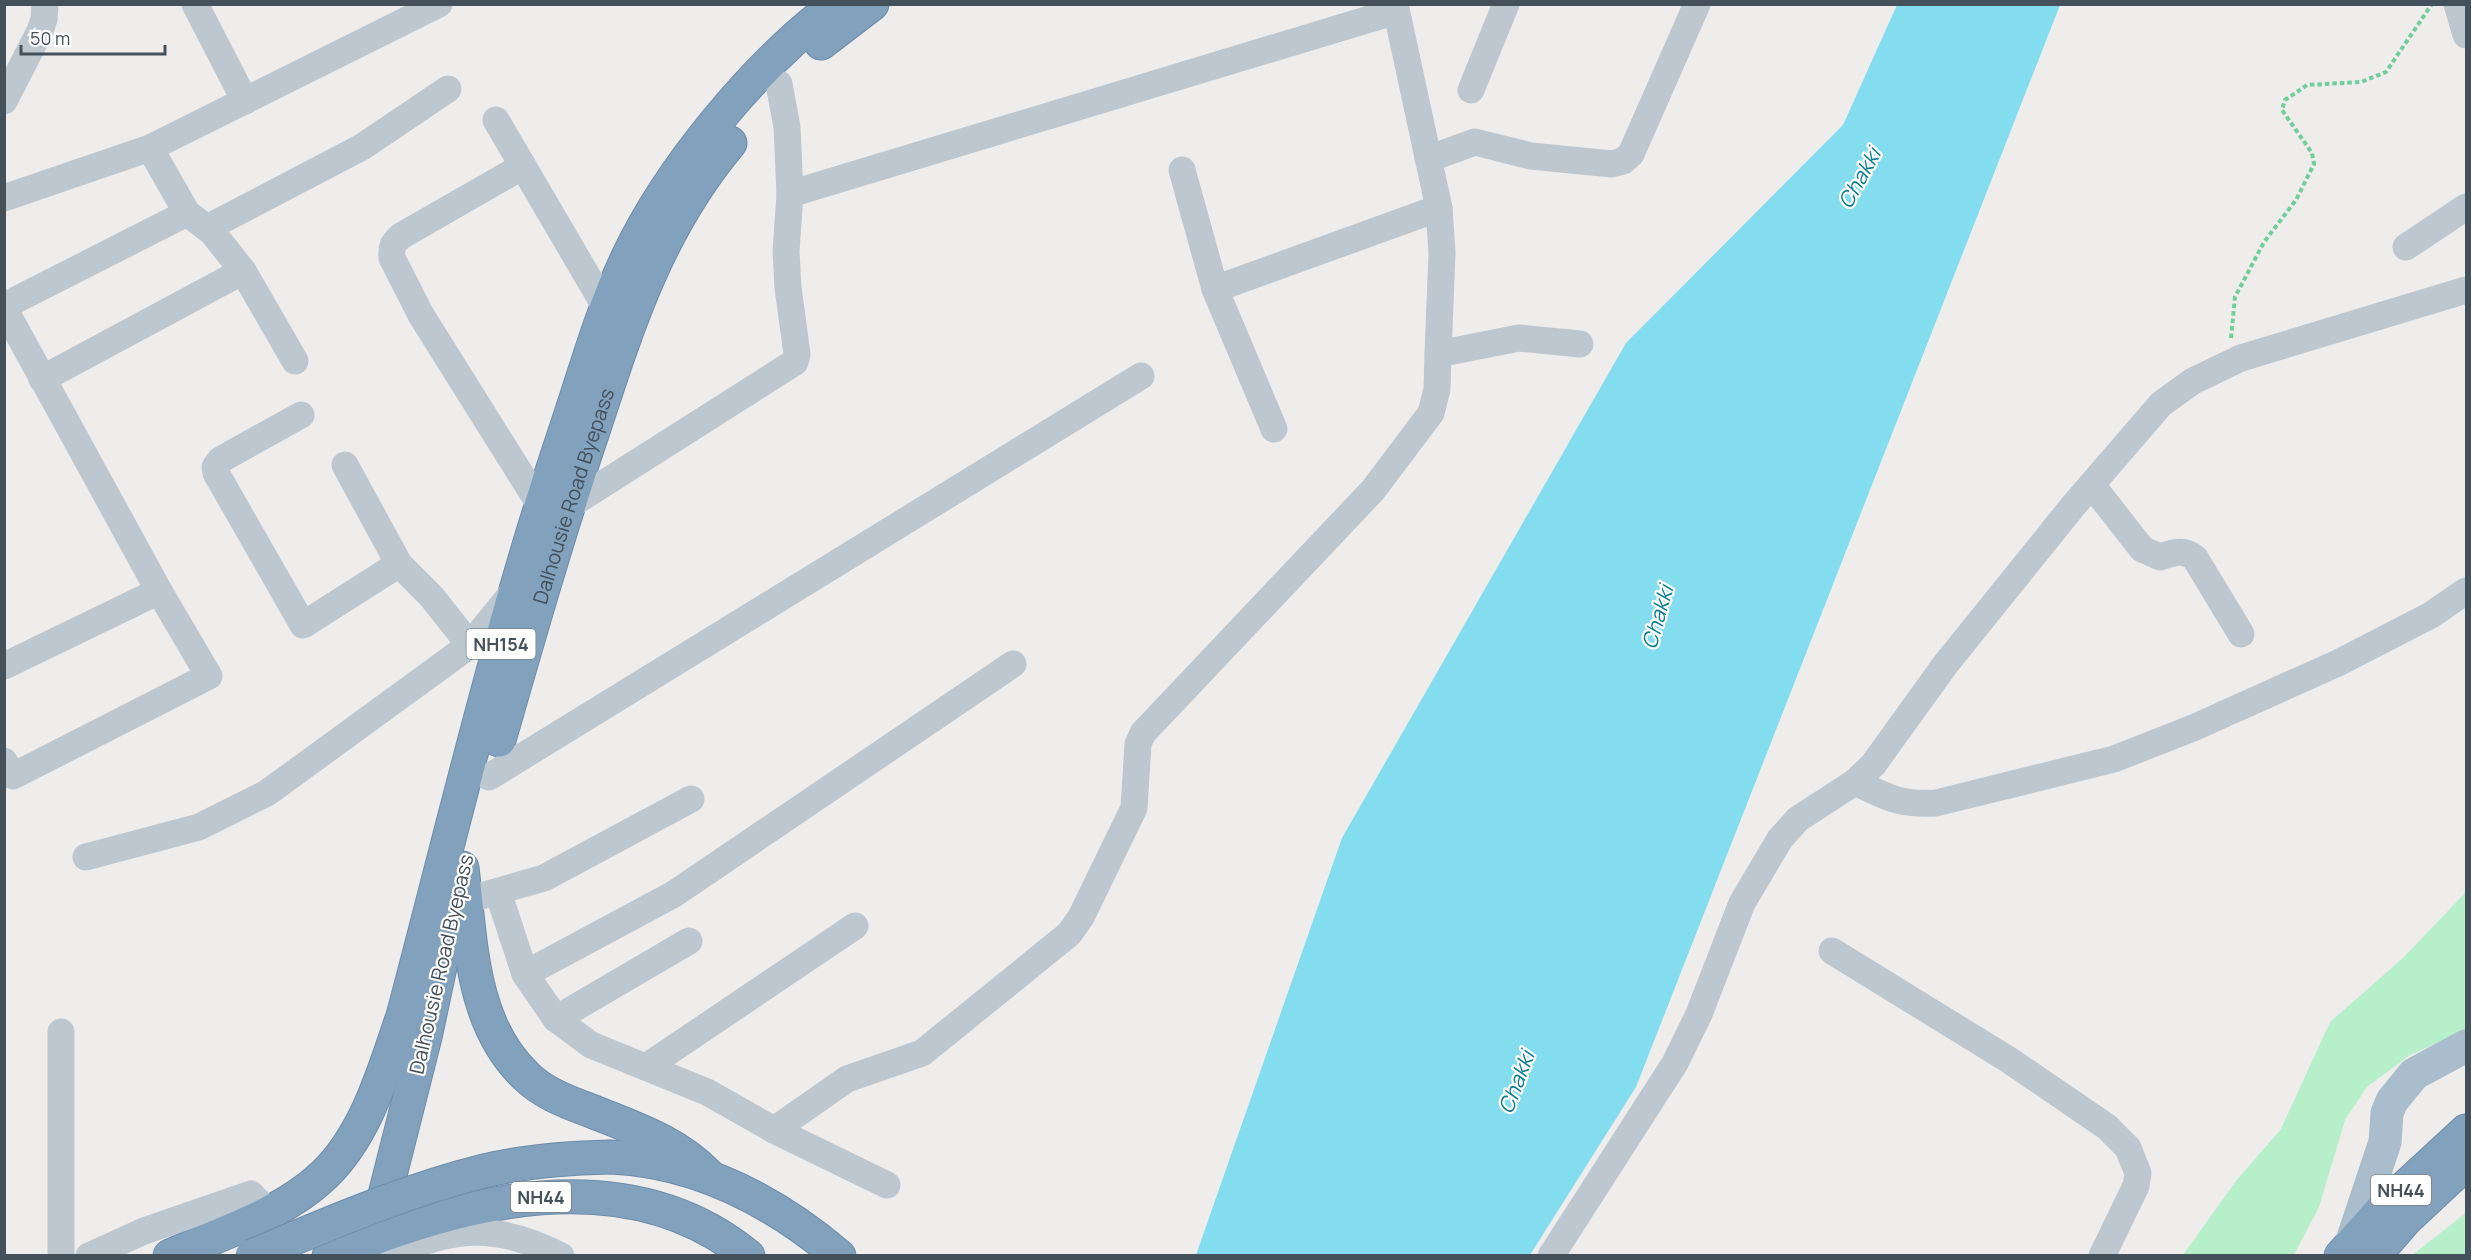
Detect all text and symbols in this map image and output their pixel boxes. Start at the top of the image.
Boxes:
scale bar [21,18,165,56]
text: 50 m [30,26,70,50]
water label: Chakki [1831,140,1888,213]
street label: Dalhousie Road Byepass [526,384,620,607]
water label: Chakki [1635,579,1680,652]
road number: NH154 [466,629,536,659]
street label: Dalhousie Road Byepass [403,851,479,1077]
water label: Chakki [1491,1044,1542,1117]
road number: NH44 [2371,1175,2431,1205]
road number: NH44 [511,1182,571,1212]

